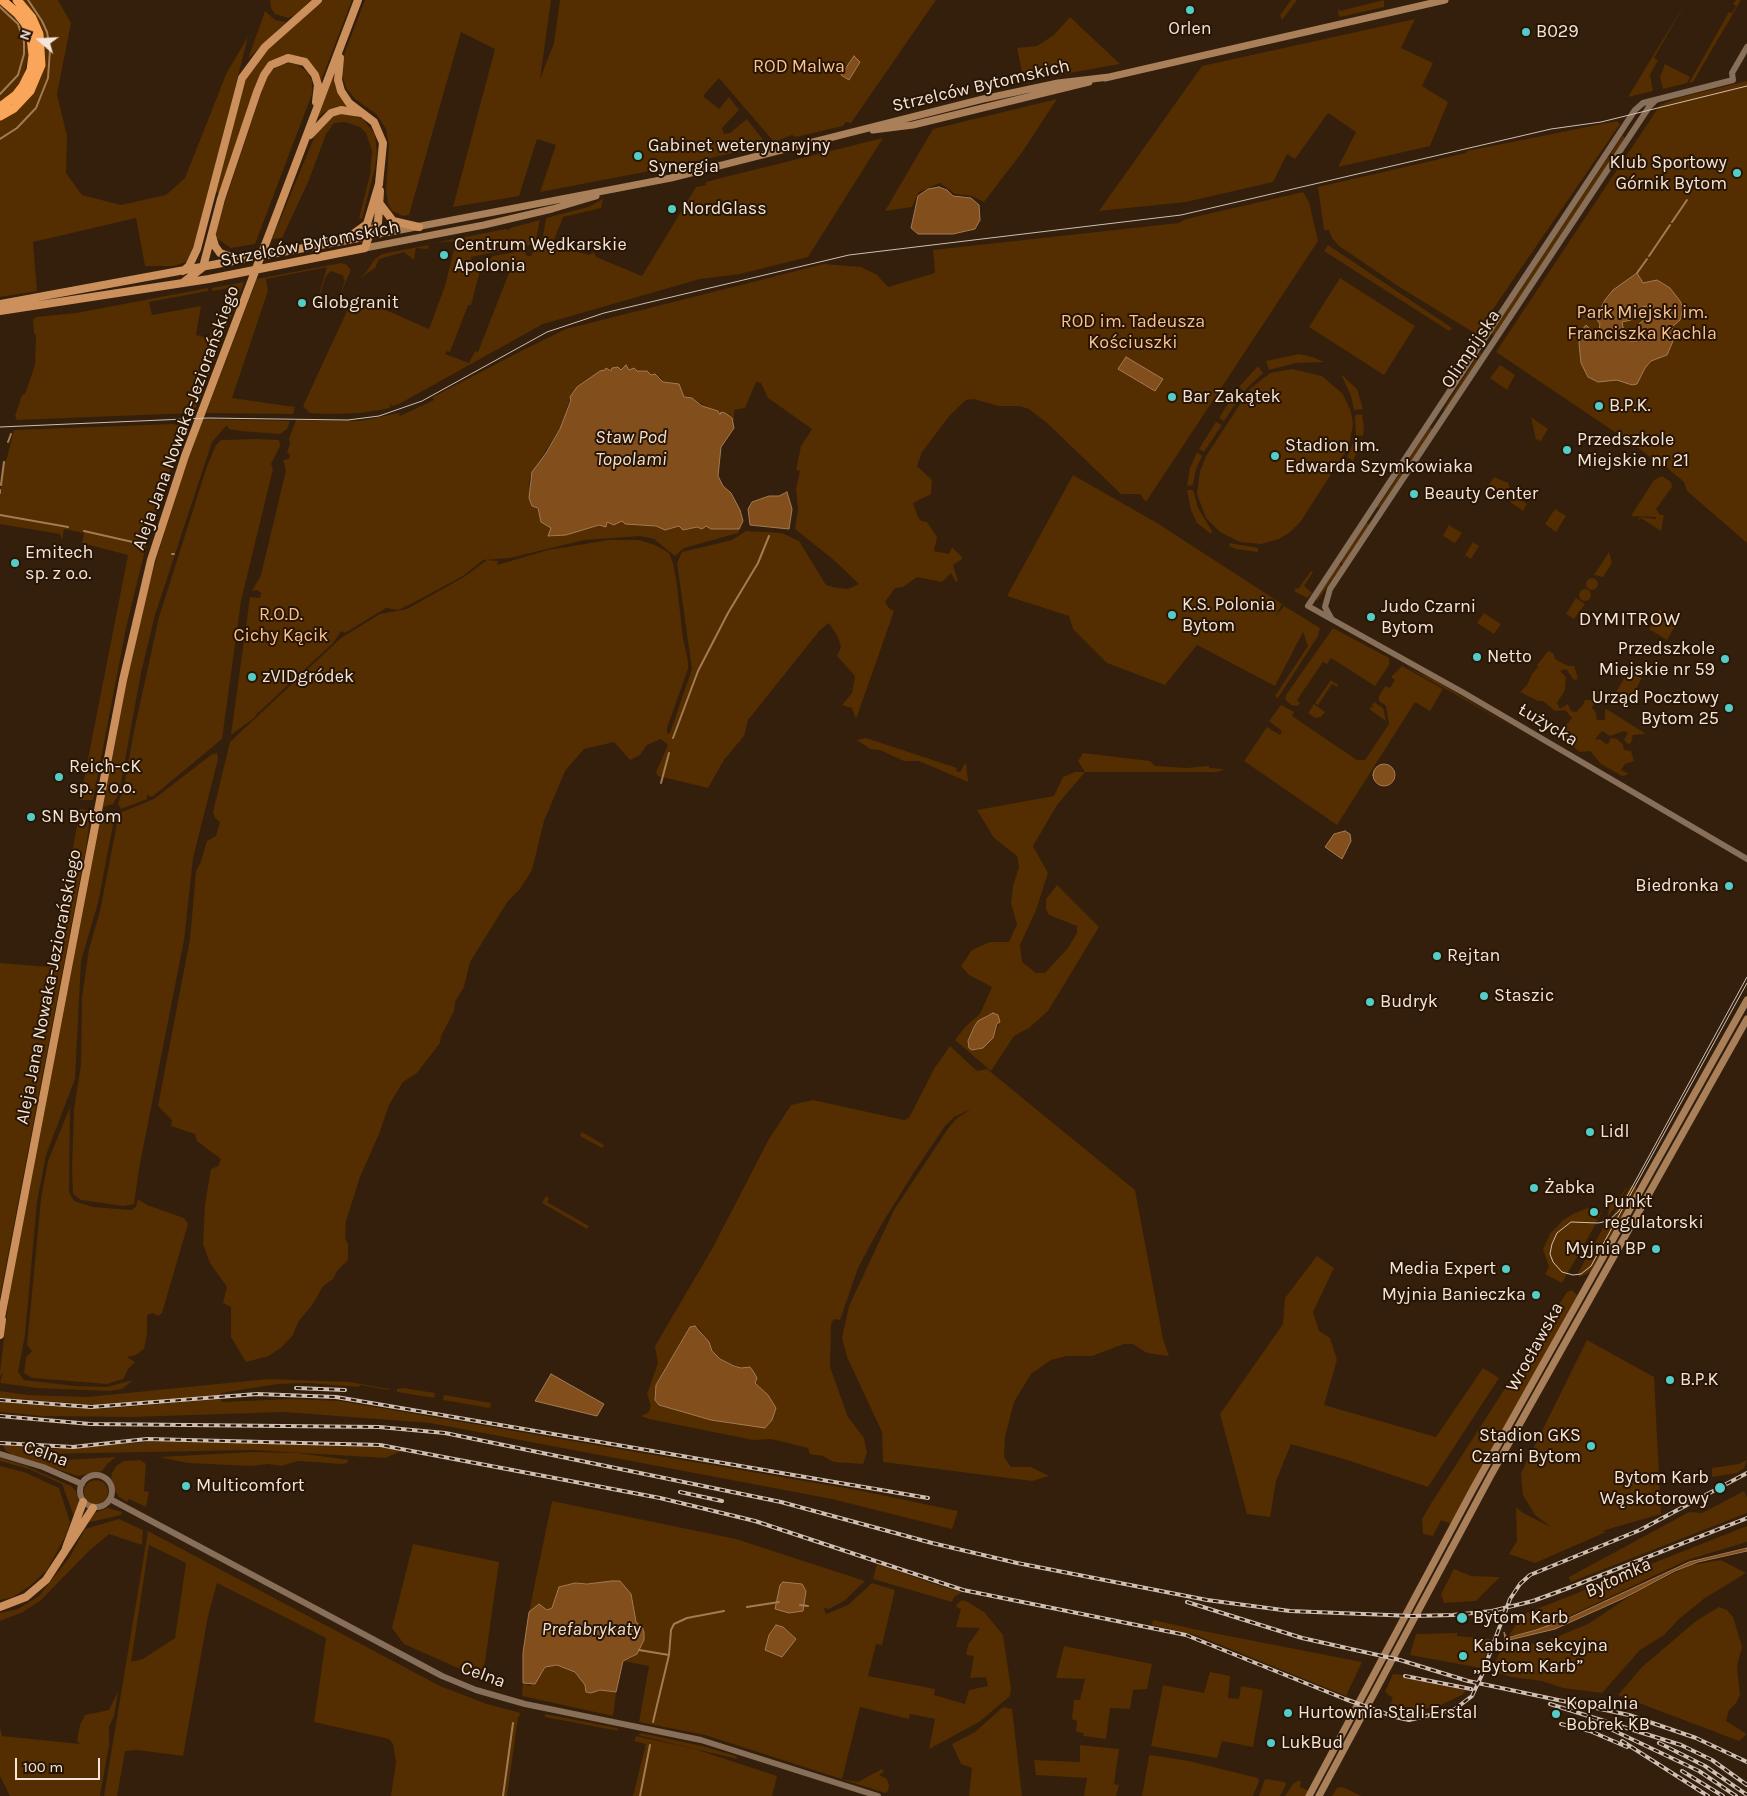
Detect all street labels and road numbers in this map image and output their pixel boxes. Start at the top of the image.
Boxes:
street label: Strzelców Bytomskich [890,55,1072,117]
street label: Strzelców Bytomskich [219,216,401,272]
street label: Aleja Jana Nowaka-Jeziorańskiego [128,283,244,553]
street label: Olimpijska [1437,306,1505,392]
street label: Łużycka [1514,699,1582,751]
street label: Aleja Jana Nowaka-Jeziorańskiego [12,848,86,1126]
street label: Wrocławska [1502,1299,1568,1395]
street label: Celna [21,1436,71,1472]
street label: Celna [458,1657,508,1693]

